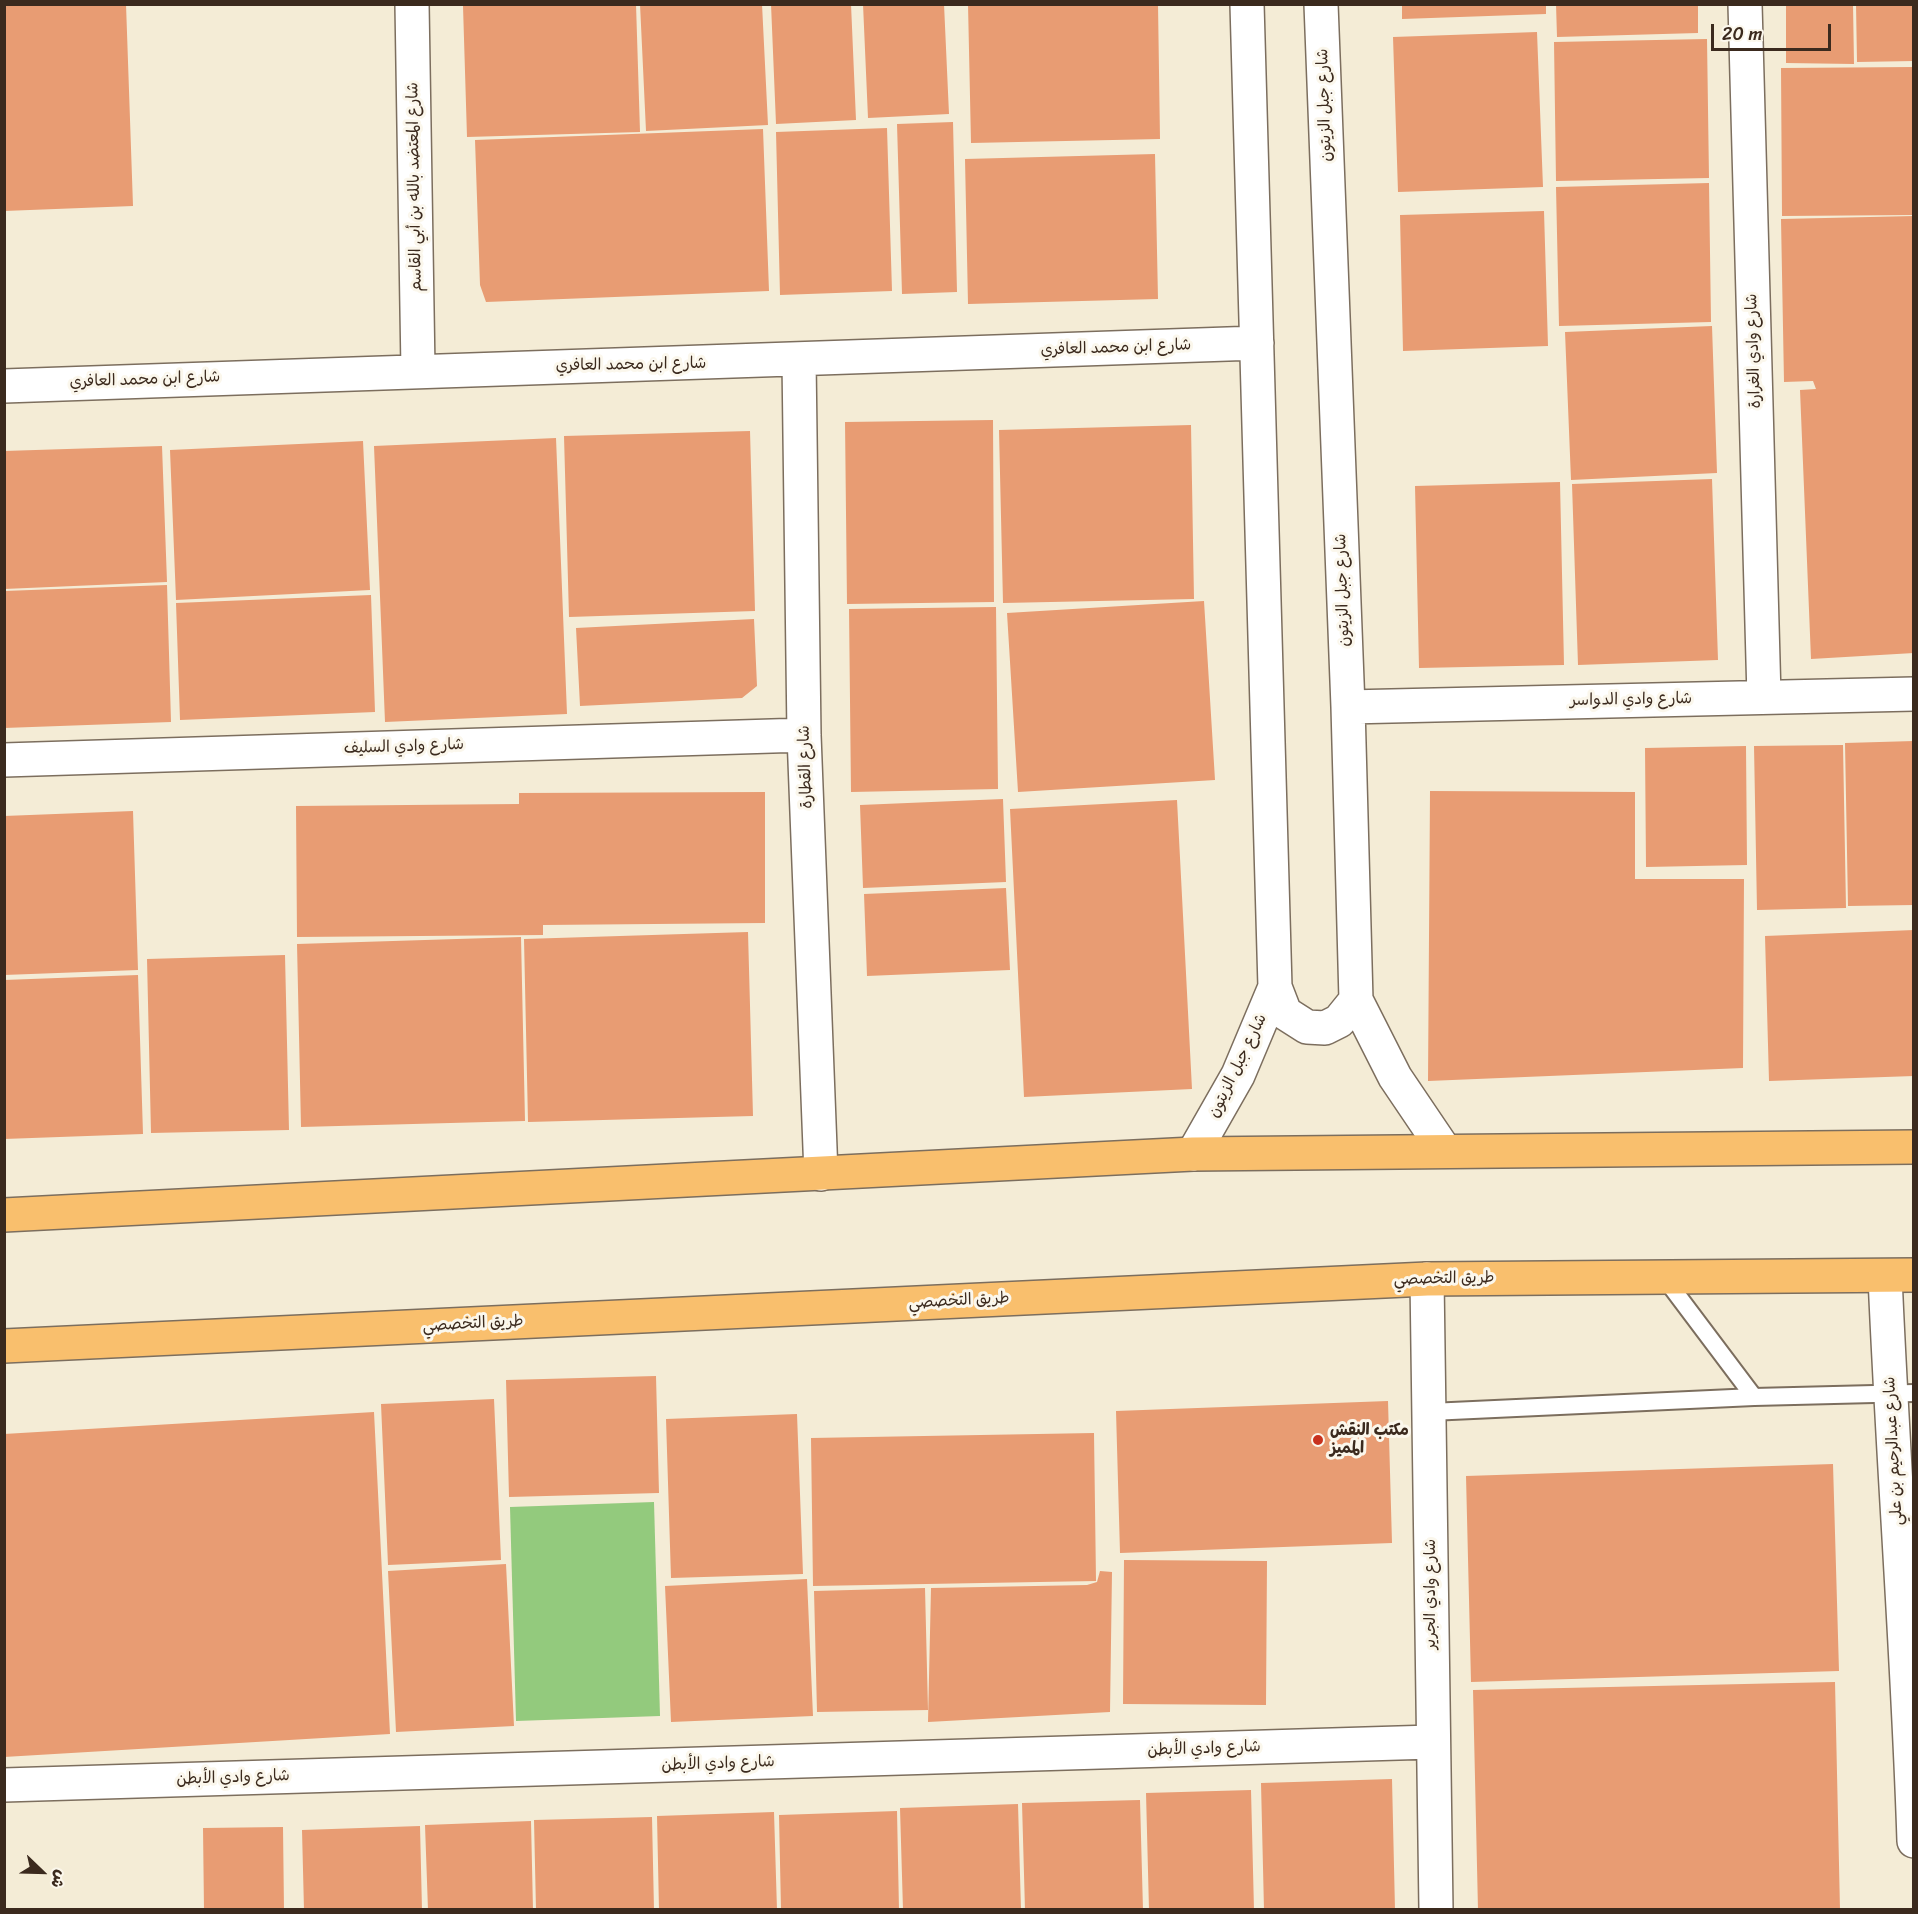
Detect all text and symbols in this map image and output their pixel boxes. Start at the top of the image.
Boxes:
scale bar [1714,12,1834,50]
text: 20 m [1722,18,1762,50]
street label: شارع جبل الزيتون [1313,48,1337,162]
street label: شارع المعتضد بالله بن أبي القاسم [404,82,426,292]
street label: شارع وادي الغرارة [1742,293,1766,409]
street label: شارع ابن محمد العافري [1040,336,1192,360]
street label: شارع ابن محمد العافري [555,354,707,376]
street label: شارع ابن محمد العافري [69,368,221,392]
street label: شارع جبل الزيتون [1331,533,1355,647]
street label: شارع وادي الدواسر [1570,689,1692,711]
street label: شارع القطارة [795,725,817,809]
street label: شارع وادي السليف [344,735,464,759]
street label: شارع جبل الزيتون [1205,1011,1271,1121]
street label: طريق التخصصي [1393,1269,1495,1289]
street label: طريق التخصصي [908,1289,1010,1313]
street label: طريق التخصصي [422,1312,524,1336]
street label: شارع عبدالرحيم بن علي [1881,1376,1907,1526]
place label: مكتب النقش المميز [1330,1421,1409,1459]
marker: مكتب النقش المميز [1311,1433,1325,1447]
street label: شارع وادي الجرير [1421,1539,1441,1649]
street label: شارع وادي الأبطن [1147,1737,1261,1761]
street label: شارع وادي الأبطن [661,1752,775,1776]
street label: شارع وادي الأبطن [176,1766,290,1790]
north arrow [12,1842,72,1902]
text: ش [42,1865,76,1893]

